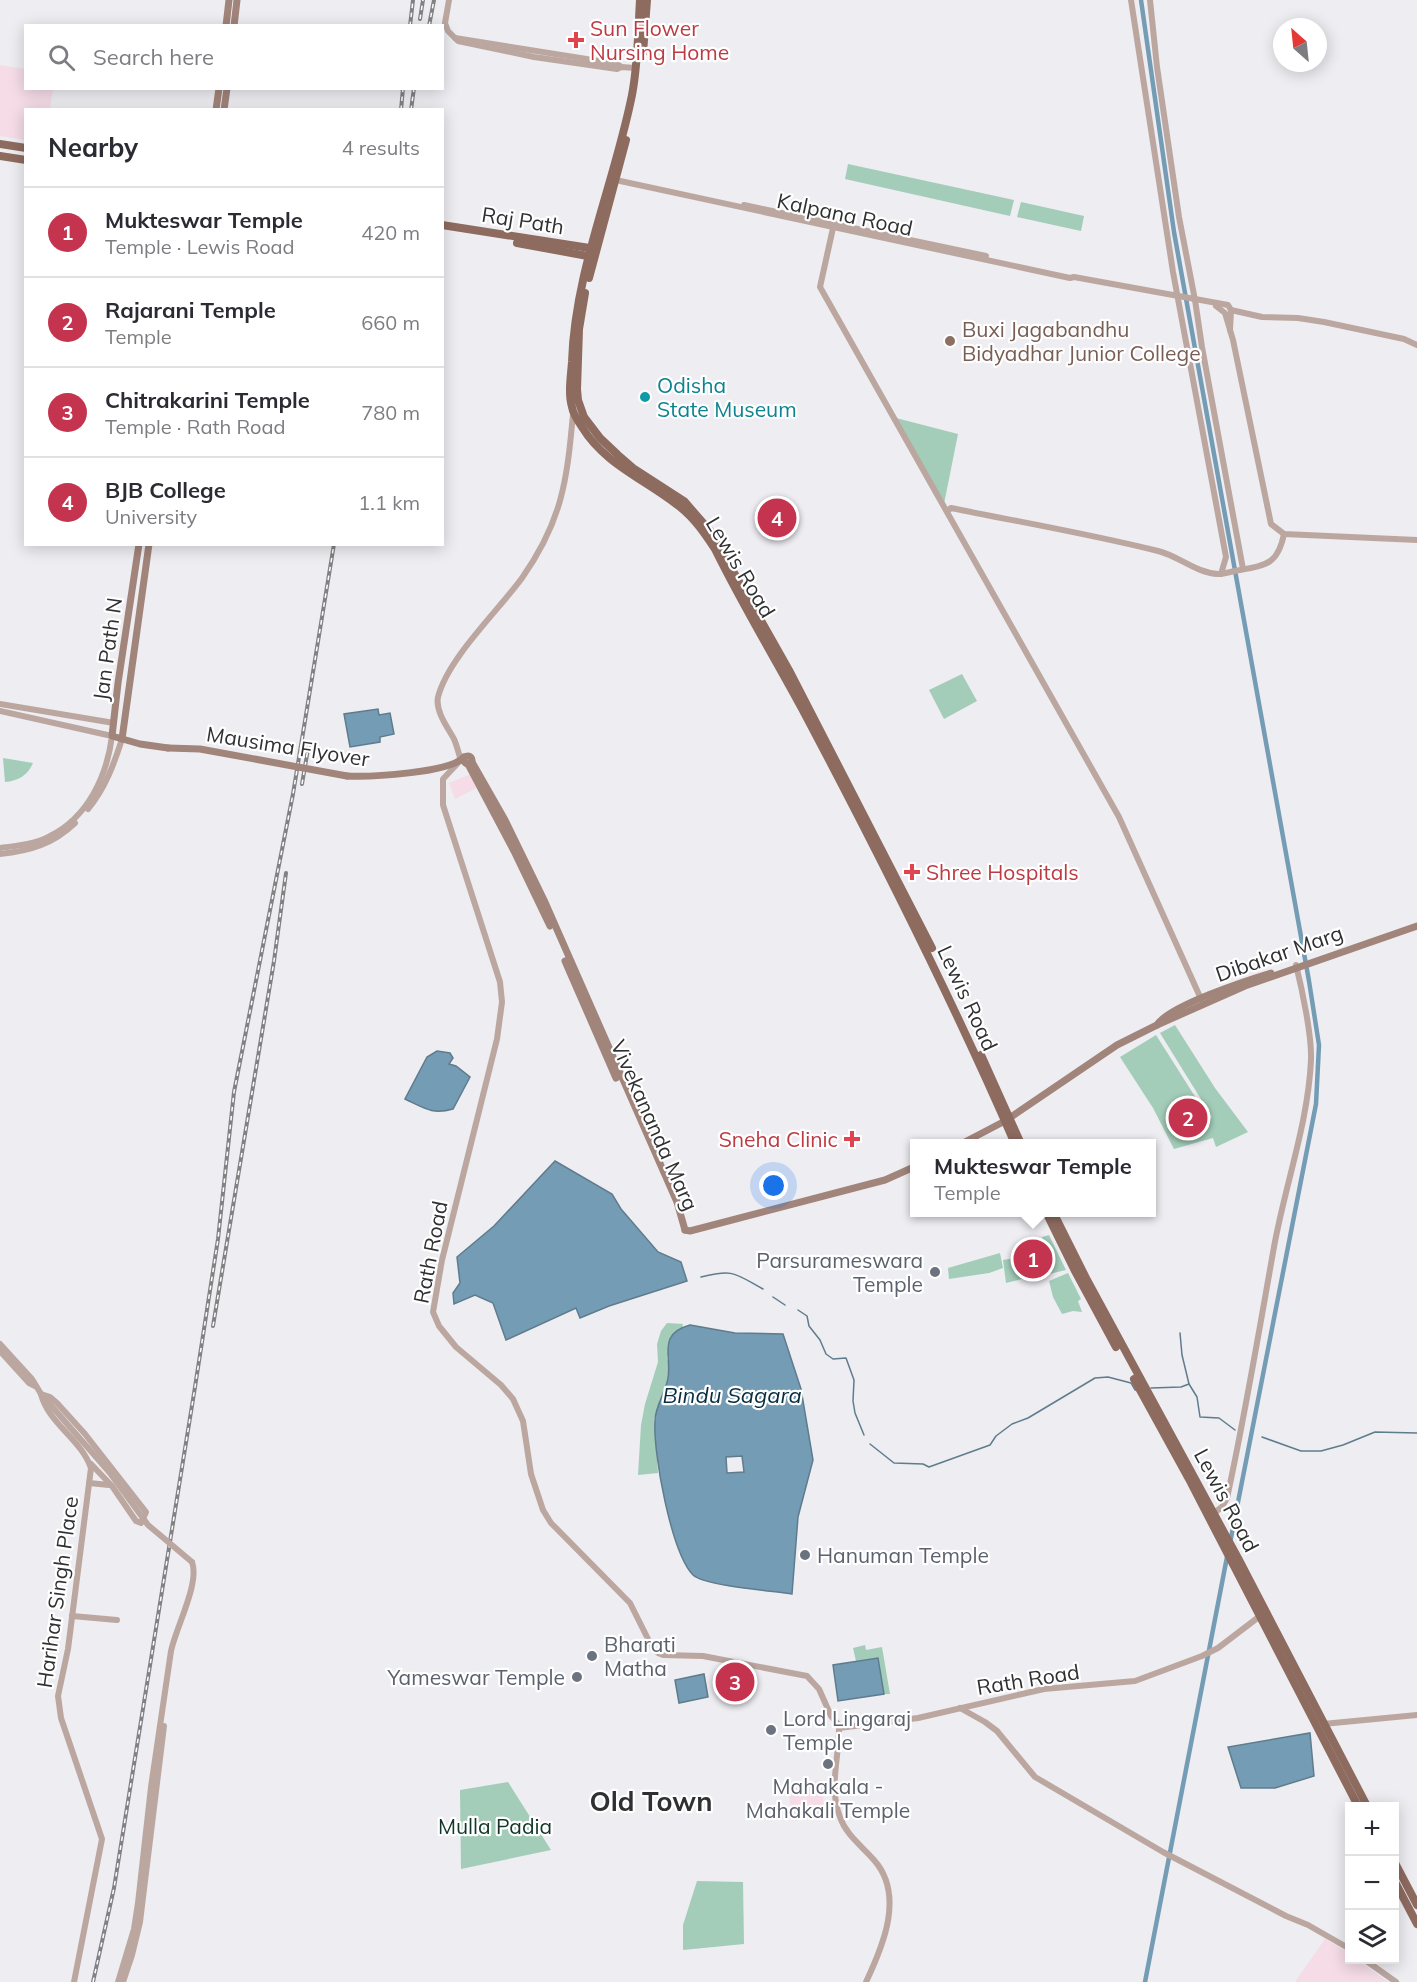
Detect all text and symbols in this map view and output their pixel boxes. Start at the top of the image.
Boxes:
place label: Sun Flower Nursing Home [590,15,729,65]
north arrow [1273,18,1327,72]
search box [24,24,444,90]
marker: Sun Flower Nursing Home [567,31,585,49]
icon: search [45,41,78,74]
text: Search here [93,43,214,71]
text: Nearby [48,131,138,164]
text: 4 results [342,135,420,160]
street label: Kalpana Road [775,187,915,241]
street label: Raj Path [480,201,566,239]
text: Mukteswar Temple [105,206,303,234]
text: 1 [62,220,74,245]
text: 420 m [361,220,420,245]
text: Temple · Lewis Road [105,234,295,259]
text: Rajarani Temple [105,296,276,324]
text: 2 [62,310,74,335]
text: 660 m [361,310,420,335]
place label: Buxi Jagabandhu Bidyadhar Junior College [962,316,1201,366]
text: Temple [105,324,172,349]
marker: Buxi Jagabandhu Bidyadhar Junior College [943,334,957,348]
place label: Odisha State Museum [657,372,797,422]
text: Chitrakarini Temple [105,386,310,414]
marker: Odisha State Museum [638,390,652,404]
text: 3 [62,400,74,425]
text: 780 m [361,400,420,425]
text: Temple · Rath Road [105,414,285,439]
text: BJB College [105,476,226,504]
text: 4 [62,490,74,515]
text: 1.1 km [358,490,420,515]
pin: 4 [758,496,796,540]
text: University [105,504,197,529]
street label: Lewis Road [701,512,781,622]
street label: Jan Path N [87,596,127,702]
street label: Mausima Flyover [205,720,372,772]
place label: Shree Hospitals [926,859,1079,885]
marker: Shree Hospitals [903,863,921,881]
street label: Dibakar Marg [1212,919,1346,987]
street label: Lewis Road [932,941,1004,1055]
street label: Vivekananda Marg [606,1036,704,1214]
pin: 2 [1168,1096,1208,1140]
place label: Sneha Clinic [719,1126,838,1152]
marker: Sneha Clinic [843,1130,861,1148]
popup [910,1139,1156,1217]
text: Mukteswar Temple [934,1152,1132,1180]
your location [759,1171,788,1200]
text: Temple [934,1180,1001,1205]
street label: Rath Road [407,1199,453,1305]
pin: 1 [1014,1236,1052,1282]
place label: Parsurameswara Temple [756,1247,923,1297]
marker: Parsurameswara Temple [928,1265,942,1279]
water label: Bindu Sagara [662,1381,802,1409]
street label: Lewis Road [1189,1444,1265,1556]
street label: Harihar Singh Place [31,1495,83,1689]
place label: Hanuman Temple [817,1542,989,1568]
marker: Hanuman Temple [798,1548,812,1562]
place label: Bharati Matha [604,1631,676,1681]
marker: Bharati Matha [585,1649,599,1663]
street label: Rath Road [975,1658,1081,1700]
pin: 3 [716,1660,754,1704]
place label: Yameswar Temple [386,1664,565,1690]
marker: Yameswar Temple [570,1670,584,1684]
place label: Lord Lingaraj Temple [783,1705,911,1755]
marker: Lord Lingaraj Temple [764,1723,778,1737]
marker: Mahakala - Mahakali Temple [821,1757,835,1771]
place label: Mahakala - Mahakali Temple [746,1773,910,1823]
district label: Old Town [590,1784,712,1818]
map controls [1345,1802,1399,1964]
button: + [1345,1802,1399,1856]
park label: Mulla Padia [438,1813,552,1839]
button: − [1345,1856,1399,1910]
button: layers [1345,1910,1399,1964]

